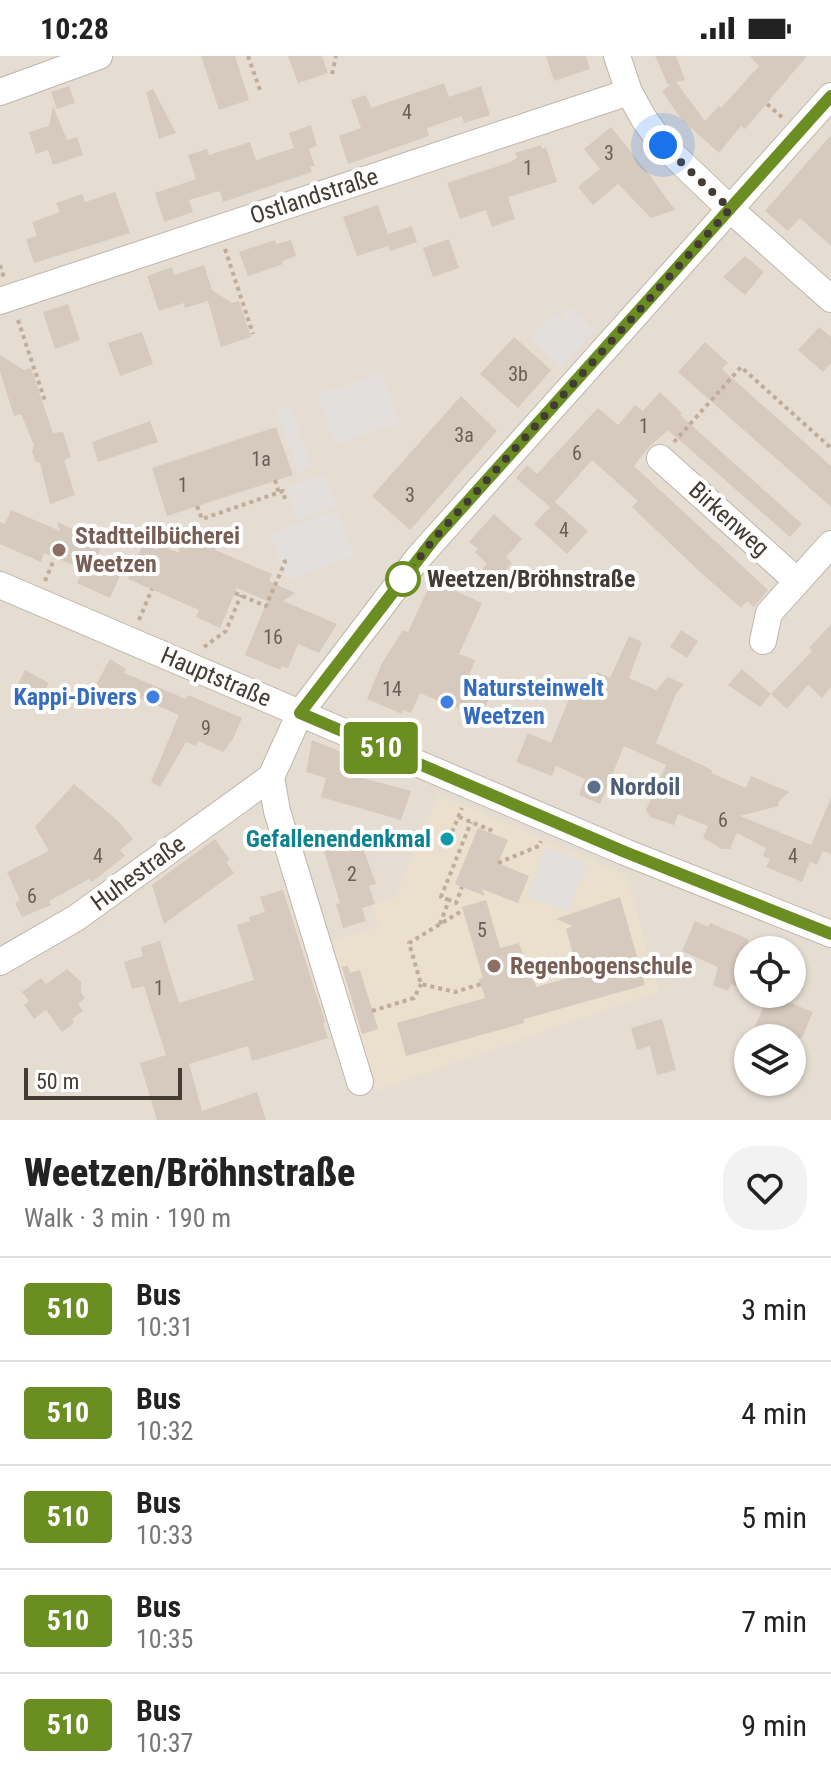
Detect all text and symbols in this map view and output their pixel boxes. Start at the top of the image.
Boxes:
text: 10:28 [40,11,109,46]
house number: 4 [402,100,412,124]
your location [643,125,683,165]
house number: 3 [604,141,614,165]
house number: 1 [523,156,533,180]
street label: Ostlandstraße [246,162,382,230]
house number: 3b [508,362,528,386]
house number: 1 [639,414,649,438]
house number: 3a [454,423,474,447]
house number: 6 [572,441,582,465]
house number: 1a [251,447,271,471]
house number: 1 [178,473,188,497]
street label: Birkenweg [683,476,775,562]
house number: 3 [405,483,415,507]
house number: 4 [559,518,569,542]
place label: Stadtteilbücherei Weetzen [75,522,240,578]
marker: Stadtteilbücherei Weetzen [50,541,68,559]
marker: Weetzen/Bröhnstraße [386,562,420,596]
place label: Weetzen/Bröhnstraße [427,565,635,593]
house number: 16 [263,625,283,649]
street label: Hauptstraße [157,641,275,713]
place label: Natursteinwelt Weetzen [463,674,604,730]
house number: 14 [382,677,402,701]
place label: Kappi-Divers [13,683,137,711]
marker: Kappi-Divers [144,688,162,706]
marker: Natursteinwelt Weetzen [438,693,456,711]
house number: 9 [201,716,211,740]
line badge: 510 [335,722,427,774]
text: 510 [360,731,402,764]
place label: Nordoil [610,773,680,801]
marker: Nordoil [585,778,603,796]
house number: 6 [718,808,728,832]
place label: Gefallenendenkmal [246,825,431,853]
street label: Huhestraße [85,829,191,917]
marker: Gefallenendenkmal [438,830,456,848]
house number: 4 [93,844,103,868]
house number: 4 [788,844,798,868]
house number: 2 [347,862,357,886]
house number: 6 [27,884,37,908]
house number: 5 [477,918,487,942]
map controls [734,936,806,1096]
button: locate [734,936,806,1008]
place label: Regenbogenschule [510,952,692,980]
marker: Regenbogenschule [485,957,503,975]
house number: 1 [154,976,164,1000]
button: layers [734,1024,806,1096]
scale bar [24,1064,182,1100]
text: 50 m [36,1069,79,1094]
button: heart [723,1146,807,1230]
text: Weetzen/Bröhnstraße [24,1151,355,1195]
text: Walk · 3 min · 190 m [24,1203,231,1233]
text: Bus [136,1277,181,1312]
text: 510 [47,1292,89,1325]
text: 3 min [741,1292,807,1327]
text: 10:31 [136,1312,193,1342]
text: Bus [136,1381,181,1416]
text: 510 [47,1396,89,1429]
text: 4 min [741,1396,807,1431]
text: 10:32 [136,1416,193,1446]
text: Bus [136,1485,181,1520]
text: 510 [47,1500,89,1533]
text: 5 min [741,1500,807,1535]
text: 10:33 [136,1520,193,1550]
text: Bus [136,1589,181,1624]
text: 510 [47,1604,89,1637]
text: 7 min [741,1604,807,1639]
text: 10:35 [136,1624,193,1654]
text: Bus [136,1693,181,1728]
text: 510 [47,1708,89,1741]
text: 9 min [741,1708,807,1743]
text: 10:37 [136,1728,193,1758]

